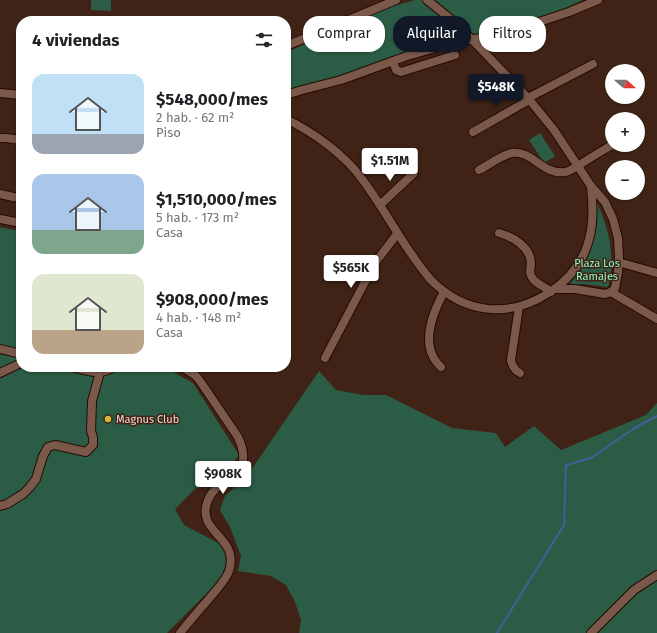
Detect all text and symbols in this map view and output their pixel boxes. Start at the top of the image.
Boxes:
chip: Comprar [303,16,385,52]
chip: Alquilar [393,16,471,52]
chip: Filtros [479,16,546,52]
icon: filters [253,29,275,51]
text: 4 viviendas [32,30,119,51]
north arrow [605,64,645,104]
map controls [605,64,645,200]
pin: $548K [468,74,524,108]
text: $548K [477,79,515,94]
text: $548,000/mes [156,89,268,110]
icon: home [64,90,112,138]
text: 2 hab. · 62 m² [156,110,234,125]
button: + [605,112,645,152]
text: Piso [156,125,181,140]
pin: $1.51M [357,148,423,182]
text: $1.51M [371,153,409,168]
button: − [605,160,645,200]
text: $1,510,000/mes [156,189,277,210]
icon: home [64,190,112,238]
text: 5 hab. · 173 m² [156,210,239,225]
text: Casa [156,225,183,240]
pin: $565K [323,255,379,289]
park label: Plaza Los Ramajes [574,257,620,283]
text: $565K [333,260,369,275]
text: $908,000/mes [156,289,268,310]
icon: home [64,290,112,338]
text: 4 hab. · 148 m² [156,310,241,325]
text: Casa [156,325,183,340]
place label: Magnus Club [116,413,179,426]
marker: Magnus Club [103,414,113,424]
pin: $908K [195,461,251,495]
text: $908K [204,466,242,481]

